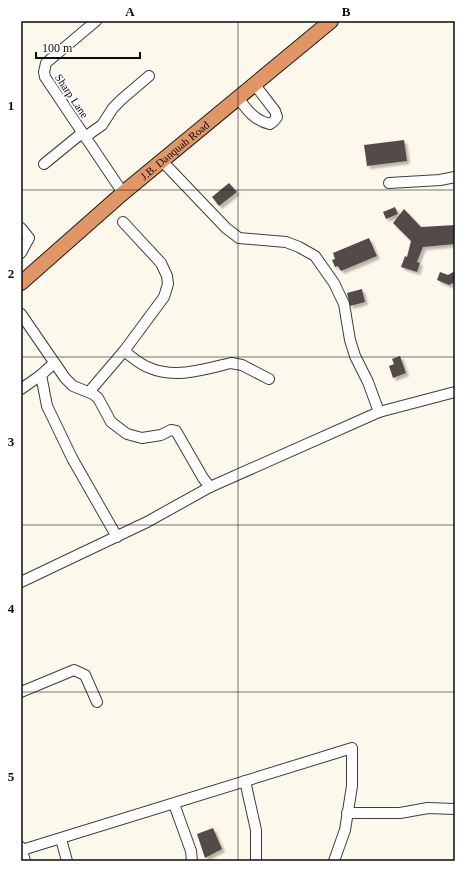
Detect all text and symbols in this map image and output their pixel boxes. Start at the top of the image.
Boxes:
text: A [125,4,135,19]
text: B [342,4,351,19]
scale bar [36,34,140,60]
text: 100 m [42,41,73,55]
street label: Sharp Lane [53,72,91,120]
text: 1 [8,98,14,113]
street label: J.B. Danquah Road [138,118,212,182]
text: 2 [8,266,14,281]
text: 3 [8,434,15,449]
text: 4 [8,601,15,616]
text: 5 [8,769,15,784]

